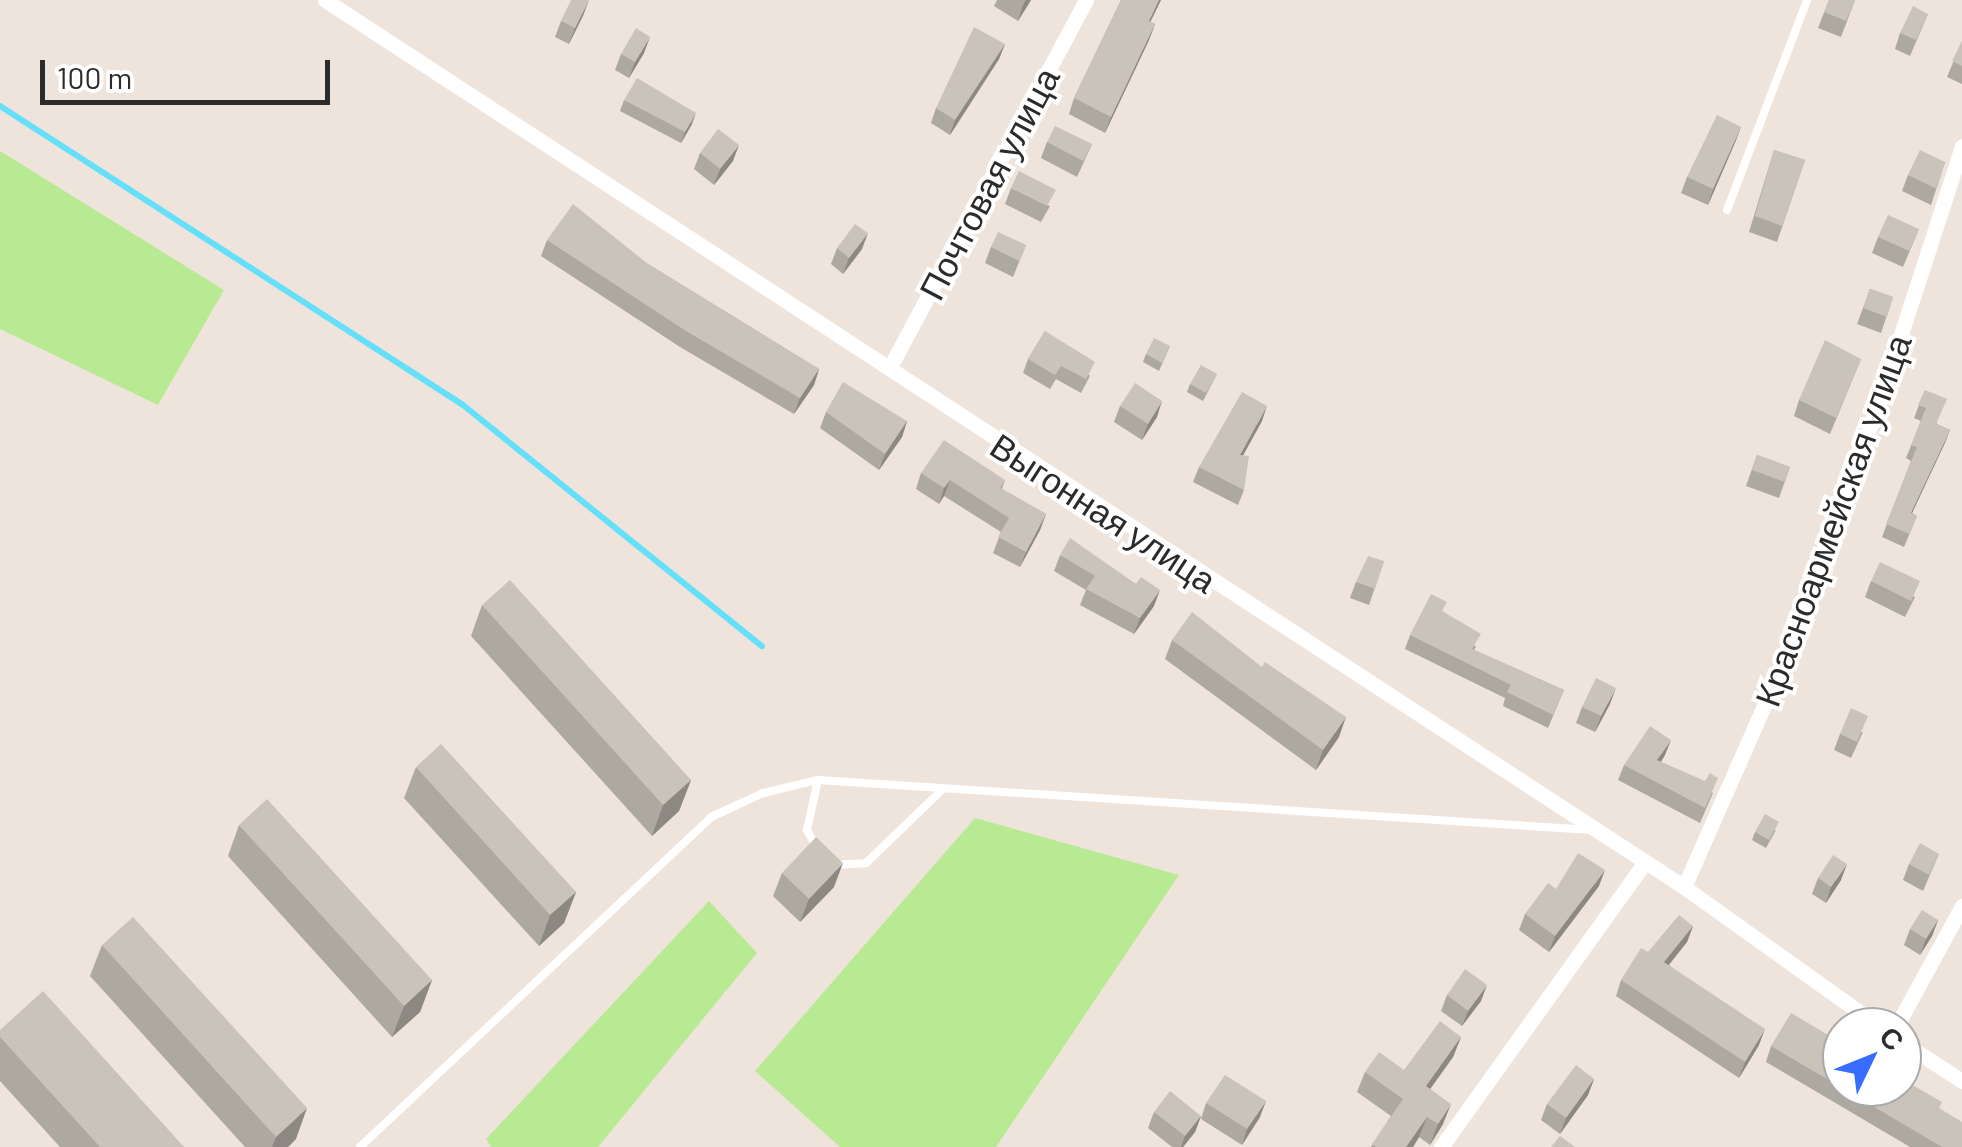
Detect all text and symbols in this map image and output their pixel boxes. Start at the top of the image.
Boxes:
scale bar [45,40,335,102]
text: 100 m [57,59,132,95]
street label: Почтовая улица [909,60,1067,306]
street label: Красноармейская улица [1745,328,1919,712]
street label: Выгонная улица [983,424,1225,600]
north arrow [1822,1007,1922,1107]
text: С [1873,1019,1912,1057]

